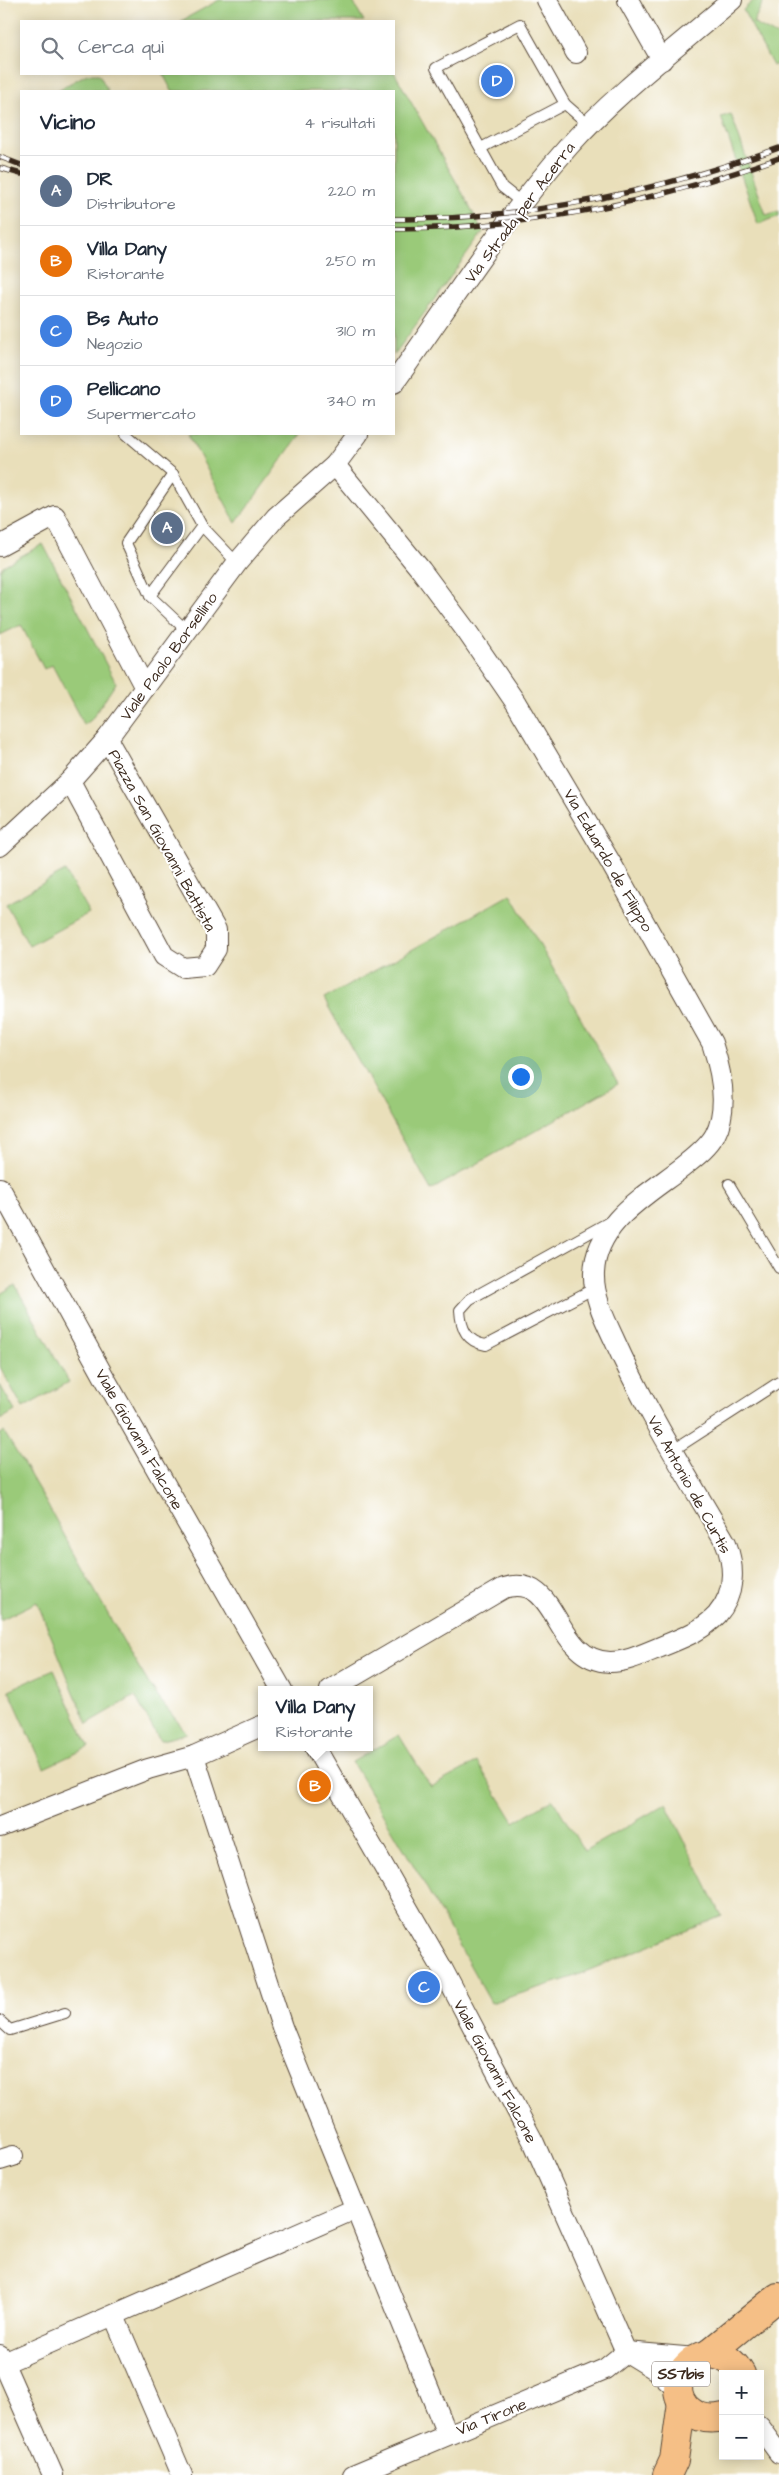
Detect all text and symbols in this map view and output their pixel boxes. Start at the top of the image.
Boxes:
search box [20,20,395,75]
icon: search [38,34,66,62]
text: Cerca qui [78,34,164,61]
pin: D [481,62,513,100]
text: Vicino [40,108,95,137]
text: 4 risultati [304,112,375,134]
street label: Via Strada per Acerra [460,138,580,288]
text: DR [87,166,113,193]
text: A [51,180,61,202]
text: 220 m [328,180,375,202]
text: Distributore [87,193,176,215]
text: Villa Dany [87,236,167,263]
text: B [50,250,62,272]
text: 250 m [326,250,375,272]
text: Ristorante [87,263,164,285]
text: Bs Auto [87,306,158,333]
text: C [50,320,62,342]
text: 310 m [336,320,375,342]
text: Negozio [87,333,142,355]
text: Pellicano [87,376,160,403]
text: D [51,390,61,412]
text: 340 m [327,390,375,412]
text: Supermercato [87,403,195,425]
pin: A [151,509,183,547]
street label: Viale Paolo Borsellino [115,588,223,725]
street label: Piazza San Giovanni Battista [103,745,222,936]
street label: Via Eduardo de Filippo [558,785,658,936]
your location [508,1064,534,1090]
street label: Viale Giovanni Falcone [90,1365,189,1514]
street label: Via Antonio de Curtis [642,1411,736,1558]
popup [258,1686,373,1751]
text: Villa Dany [276,1694,355,1721]
text: Ristorante [276,1721,353,1743]
pin: B [299,1767,331,1805]
pin: C [408,1968,440,2006]
street label: Viale Giovanni Falcone [448,1996,542,2147]
road number: SS7bis [652,2362,710,2386]
map controls [719,2370,764,2460]
button: + [719,2370,764,2415]
street label: Via Tirone [453,2393,530,2441]
button: − [719,2415,764,2460]

